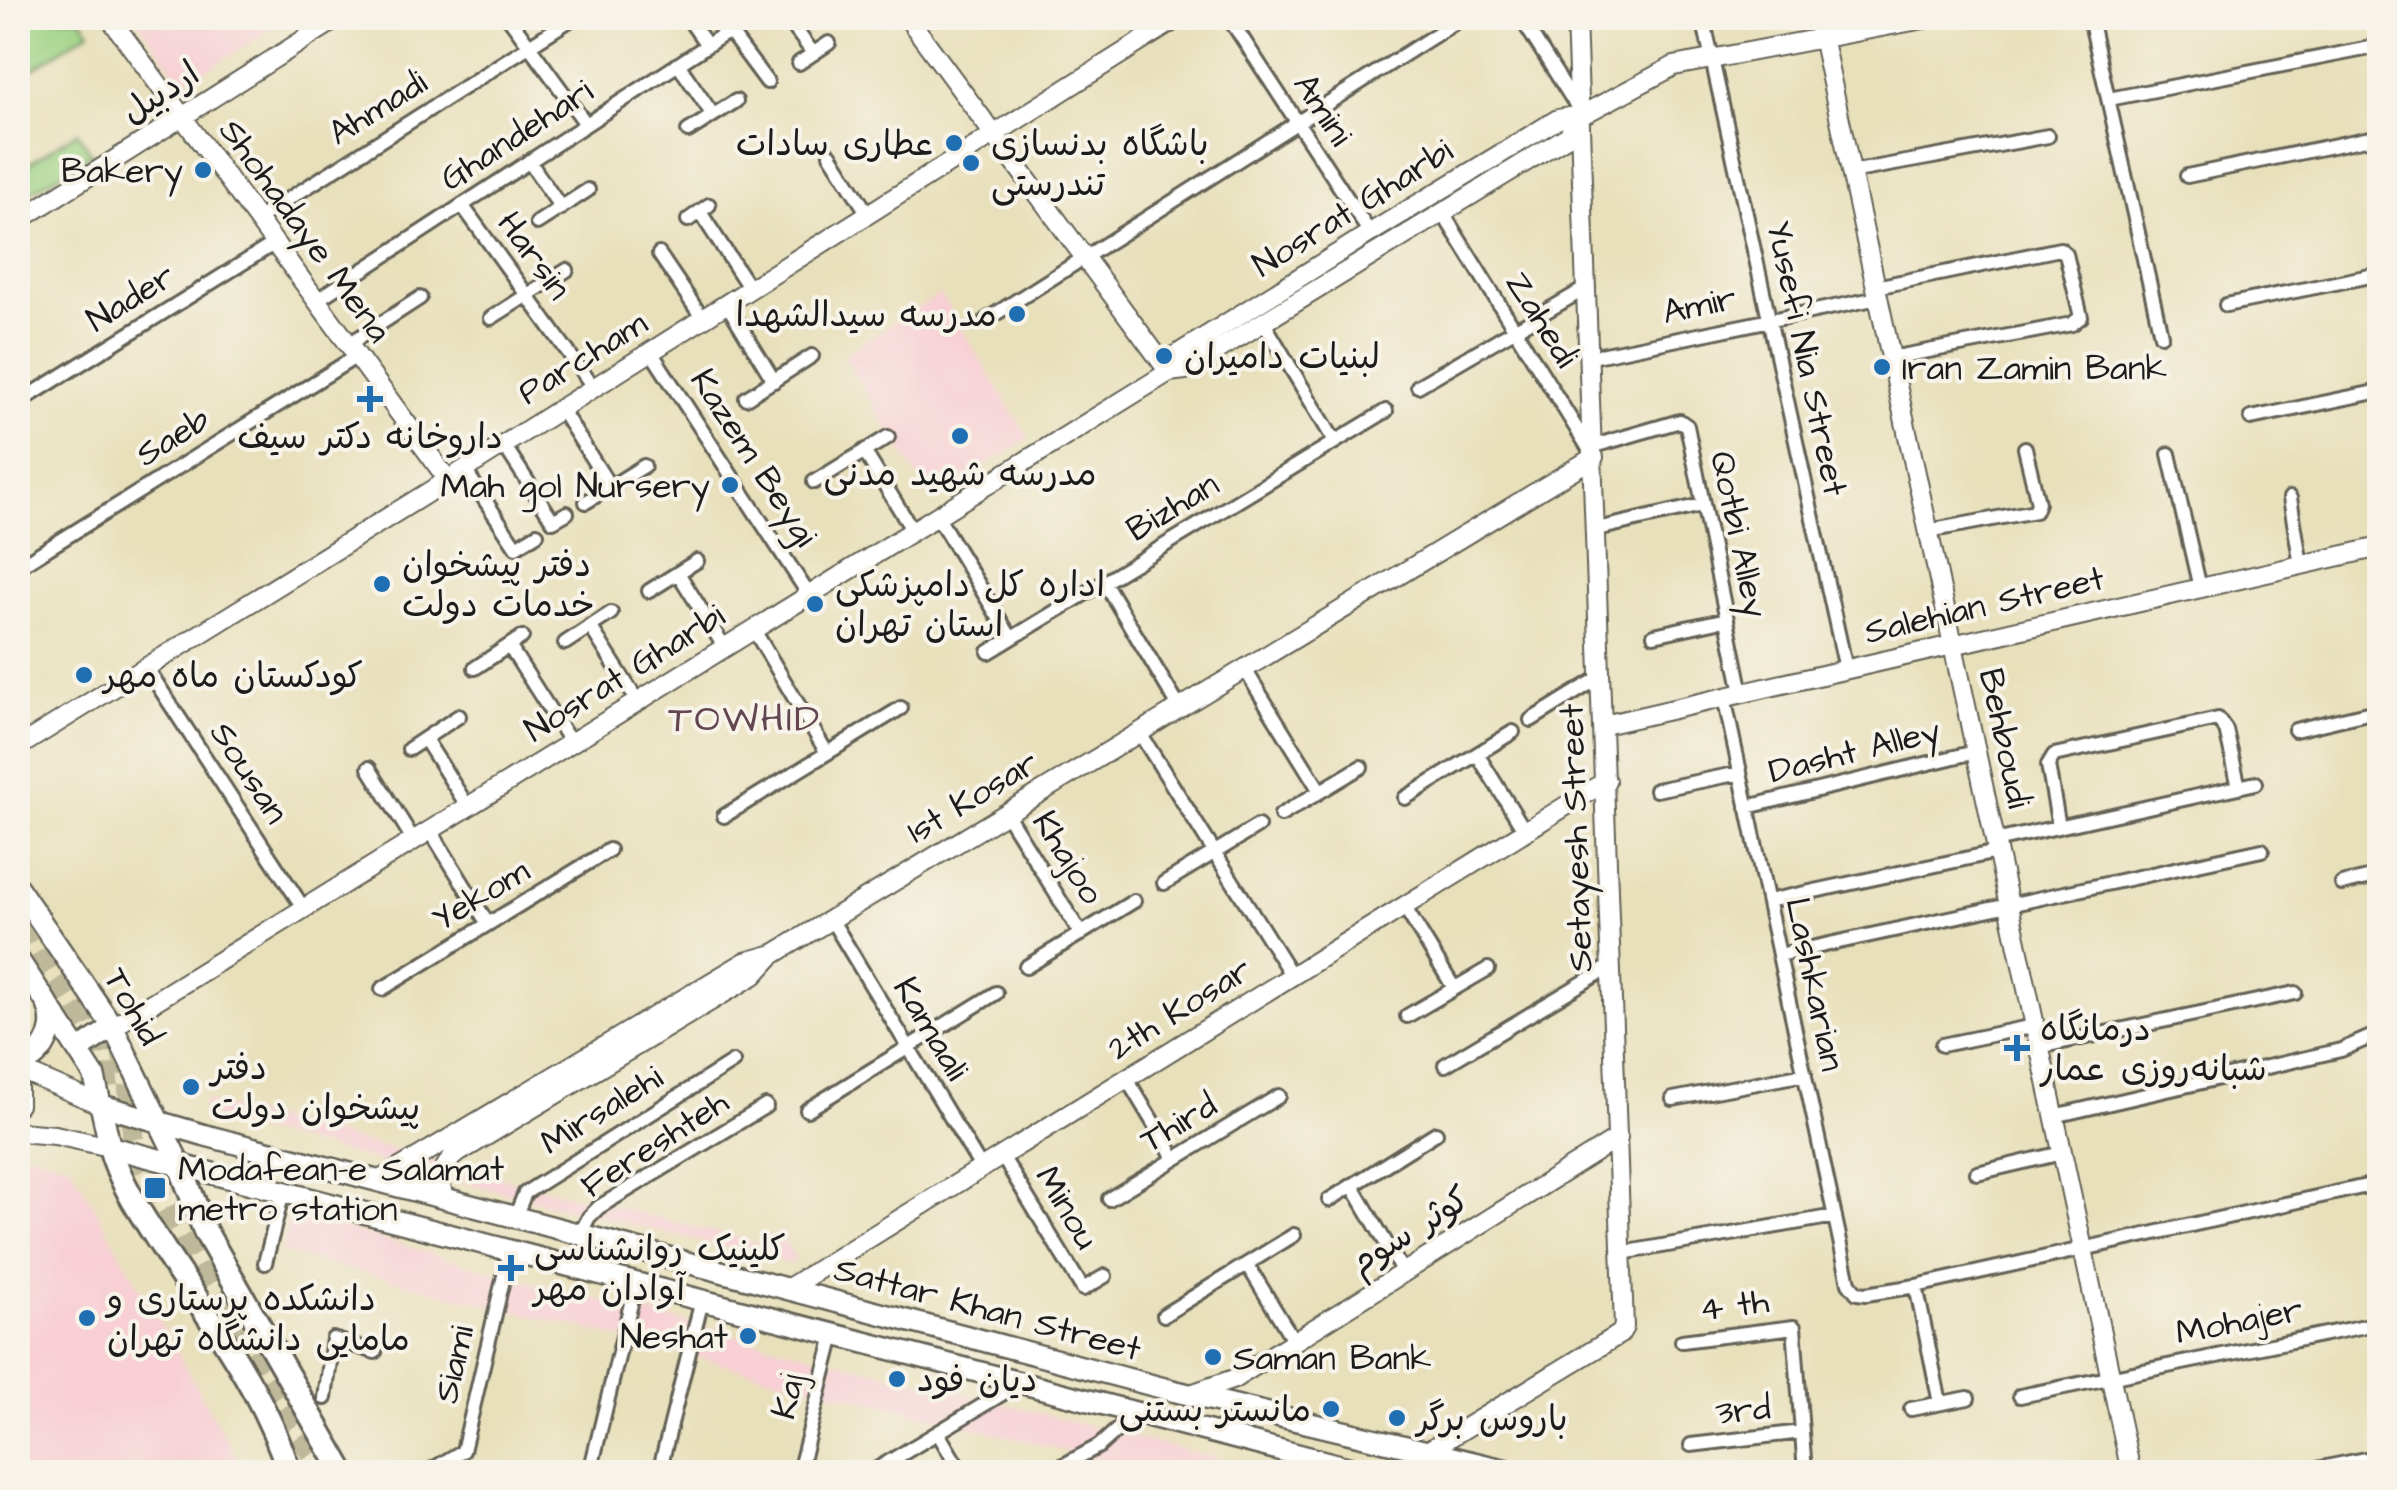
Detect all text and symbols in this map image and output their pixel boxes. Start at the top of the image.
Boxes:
street label: اردبیل [112,50,209,137]
street label: Ahmadi [319,59,437,158]
street label: Amini [1281,64,1364,156]
street label: Ghandehari [431,67,603,203]
street label: Shohadaye Mena [206,109,403,354]
place label: عطاری سادات [736,120,934,169]
place label: باشگاه بدنسازی تندرستی [991,120,1209,209]
street label: Nosrat Gharbi [1243,127,1463,289]
marker: عطاری سادات [943,132,965,154]
place label: Bakery [61,147,183,197]
marker: باشگاه بدنسازی تندرستی [960,152,982,174]
marker: Bakery [192,159,214,181]
street label: Harsin [485,202,583,310]
street label: Yusefi Nia Street [1753,216,1860,500]
street label: Nader [77,252,184,344]
street label: Zahedi [1493,262,1590,377]
street label: Amir [1658,274,1741,337]
place label: مدرسه سیدالشهدا [736,291,997,340]
street label: Parcham [509,299,657,417]
marker: مدرسه سیدالشهدا [1006,303,1028,325]
place label: لبنیات دامیران [1184,333,1380,382]
place label: Iran Zamin Bank [1902,344,2167,393]
marker: لبنیات دامیران [1153,345,1175,367]
marker: Iran Zamin Bank [1871,356,1893,378]
street label: Kazem Beygi [676,359,830,557]
marker: داروخانه دکتر سیف [359,388,381,410]
street label: Saeb [126,396,219,479]
place label: داروخانه دکتر سیف [237,413,503,462]
marker: مدرسه شهید مدنی [949,425,971,447]
street label: Qotbi Alley [1696,446,1780,622]
place label: مدرسه شهید مدنی [824,450,1097,499]
street label: Bizhan [1117,460,1228,554]
place label: Mah gol Nursery [441,462,710,513]
marker: Mah gol Nursery [719,474,741,496]
place label: دفتر پیشخوان خدمات دولت [402,541,595,630]
street label: Salehian Street [1860,554,2109,657]
place label: اداره کل دامپزشکی استان تهران [835,561,1105,650]
marker: دفتر پیشخوان خدمات دولت [371,573,393,595]
street label: Nosrat Gharbi [515,592,735,754]
marker: اداره کل دامپزشکی استان تهران [804,593,826,615]
place label: کودکستان ماه مهر [101,652,363,701]
marker: کودکستان ماه مهر [73,664,95,686]
street label: Behboudi [1966,664,2043,813]
district label: TOWHID [668,694,822,746]
street label: Setayesh Street [1547,703,1607,973]
street label: Dasht Alley [1763,706,1946,797]
street label: Sousan [197,712,300,833]
street label: 1st Kosar [898,739,1048,856]
street label: Khajoo [1020,802,1116,914]
street label: Yekom [423,847,539,944]
street label: Lashkarian [1772,893,1857,1076]
street label: 2th Kosar [1099,946,1261,1073]
street label: Tohid [91,959,174,1055]
street label: Kamaali [881,968,981,1090]
place label: درمانگاه شبانه‌روزی عمار [2039,1005,2267,1094]
marker: درمانگاه شبانه‌روزی عمار [2004,1035,2030,1061]
place label: دفتر پیشخوان دولت [208,1044,420,1133]
street label: Mirsalehi [531,1053,672,1167]
marker: دفتر پیشخوان دولت [180,1076,202,1098]
street label: Fereshteh [572,1078,738,1210]
street label: Third [1131,1081,1226,1165]
place label: Modafean-e Salamat metro station [178,1145,504,1234]
street label: Minou [1023,1157,1111,1259]
marker: Modafean-e Salamat metro station [142,1175,168,1201]
street label: کوثر سوم [1340,1175,1480,1288]
place label: کلینیک روانشناسی آوادان مهر [531,1225,786,1314]
street label: Sattar Khan Street [829,1245,1146,1374]
marker: کلینیک روانشناسی آوادان مهر [498,1255,524,1281]
place label: دانشکده پرستاری و مامایی دانشگاه تهران [104,1275,410,1364]
street label: 4 th [1697,1277,1772,1334]
street label: Mohajer [2172,1285,2307,1358]
marker: دانشکده پرستاری و مامایی دانشگاه تهران [76,1307,98,1329]
place label: Neshat [620,1313,728,1362]
street label: Siami [422,1321,487,1408]
marker: Neshat [737,1325,759,1347]
place label: Saman Bank [1233,1334,1432,1383]
marker: Saman Bank [1202,1346,1224,1368]
place label: دیان فود [917,1356,1038,1405]
street label: Kaj [759,1368,818,1424]
marker: دیان فود [886,1368,908,1390]
street label: 3rd [1713,1383,1773,1438]
place label: مانستر بستنی [1119,1386,1311,1435]
place label: باروس برگر [1414,1395,1568,1444]
marker: مانستر بستنی [1320,1398,1342,1420]
marker: باروس برگر [1386,1407,1408,1429]

